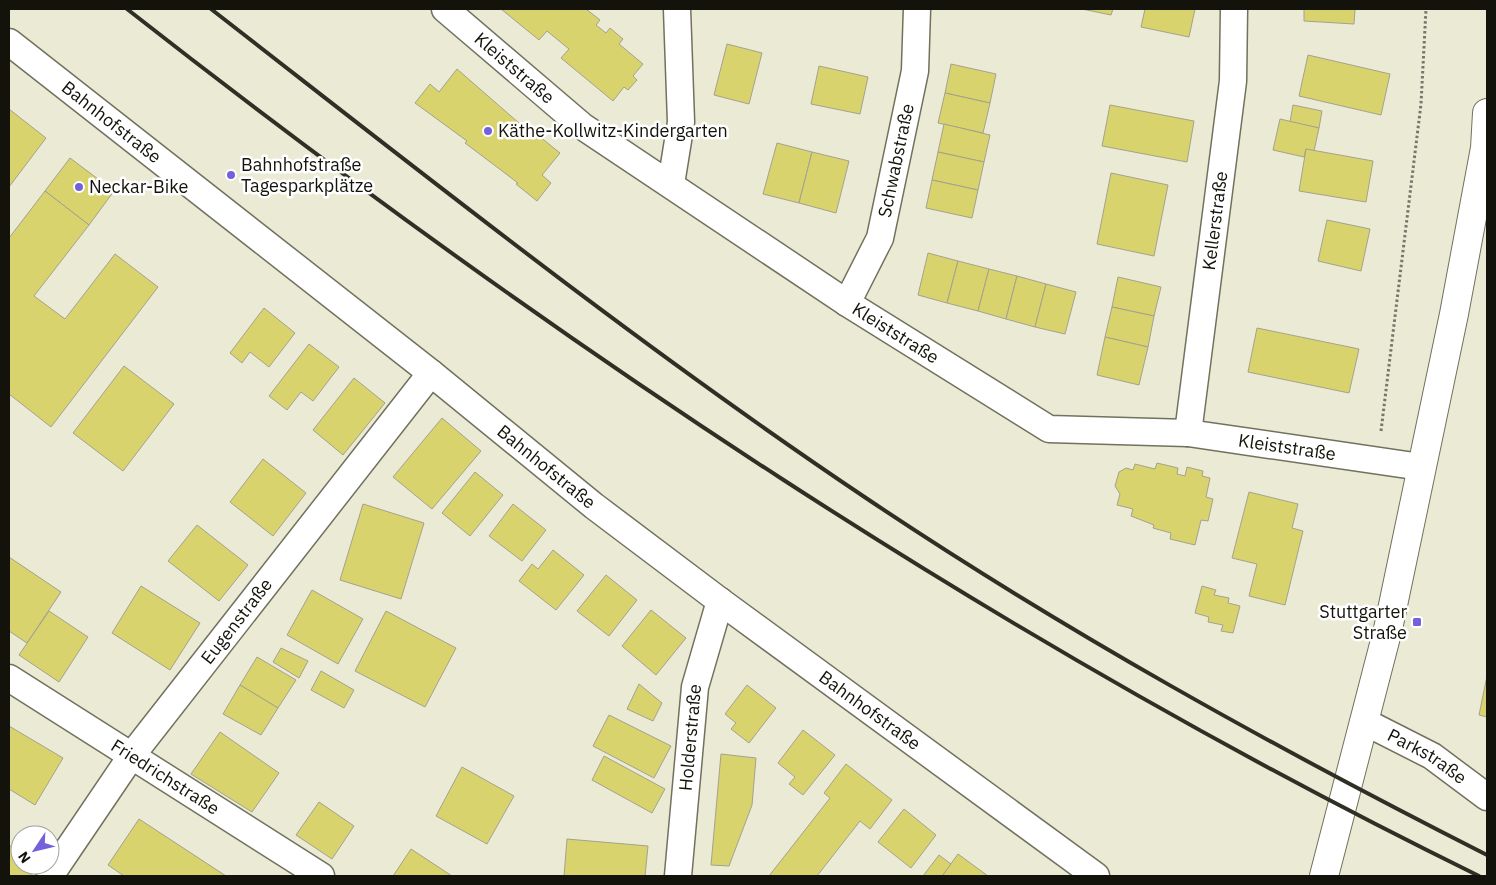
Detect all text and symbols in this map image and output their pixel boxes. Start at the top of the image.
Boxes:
street label: Kleiststraße [470,27,559,108]
street label: Bahnhofstraße [57,76,166,168]
street label: Schwabstraße [873,101,919,220]
place label: Käthe-Kollwitz-Kindergarten [498,119,728,142]
marker: Käthe-Kollwitz-Kindergarten [482,125,494,137]
place label: Bahnhofstraße Tagesparkplätze [241,153,373,197]
marker: Bahnhofstraße Tagesparkplätze [225,169,237,181]
street label: Kellerstraße [1197,170,1232,272]
place label: Neckar-Bike [89,175,189,198]
marker: Neckar-Bike [73,181,85,193]
street label: Kleiststraße [848,297,944,369]
street label: Bahnhofstraße [493,420,601,514]
street label: Kleiststraße [1237,428,1337,465]
street label: Eugenstraße [196,573,277,669]
place label: Stuttgarter Straße [1319,600,1407,644]
marker: Stuttgarter Straße [1411,616,1423,628]
street label: Bahnhofstraße [815,665,926,755]
street label: Holderstraße [674,683,706,792]
street label: Parkstraße [1384,723,1472,789]
street label: Friedrichstraße [107,734,224,820]
north arrow [10,825,60,875]
text: N [14,848,35,867]

